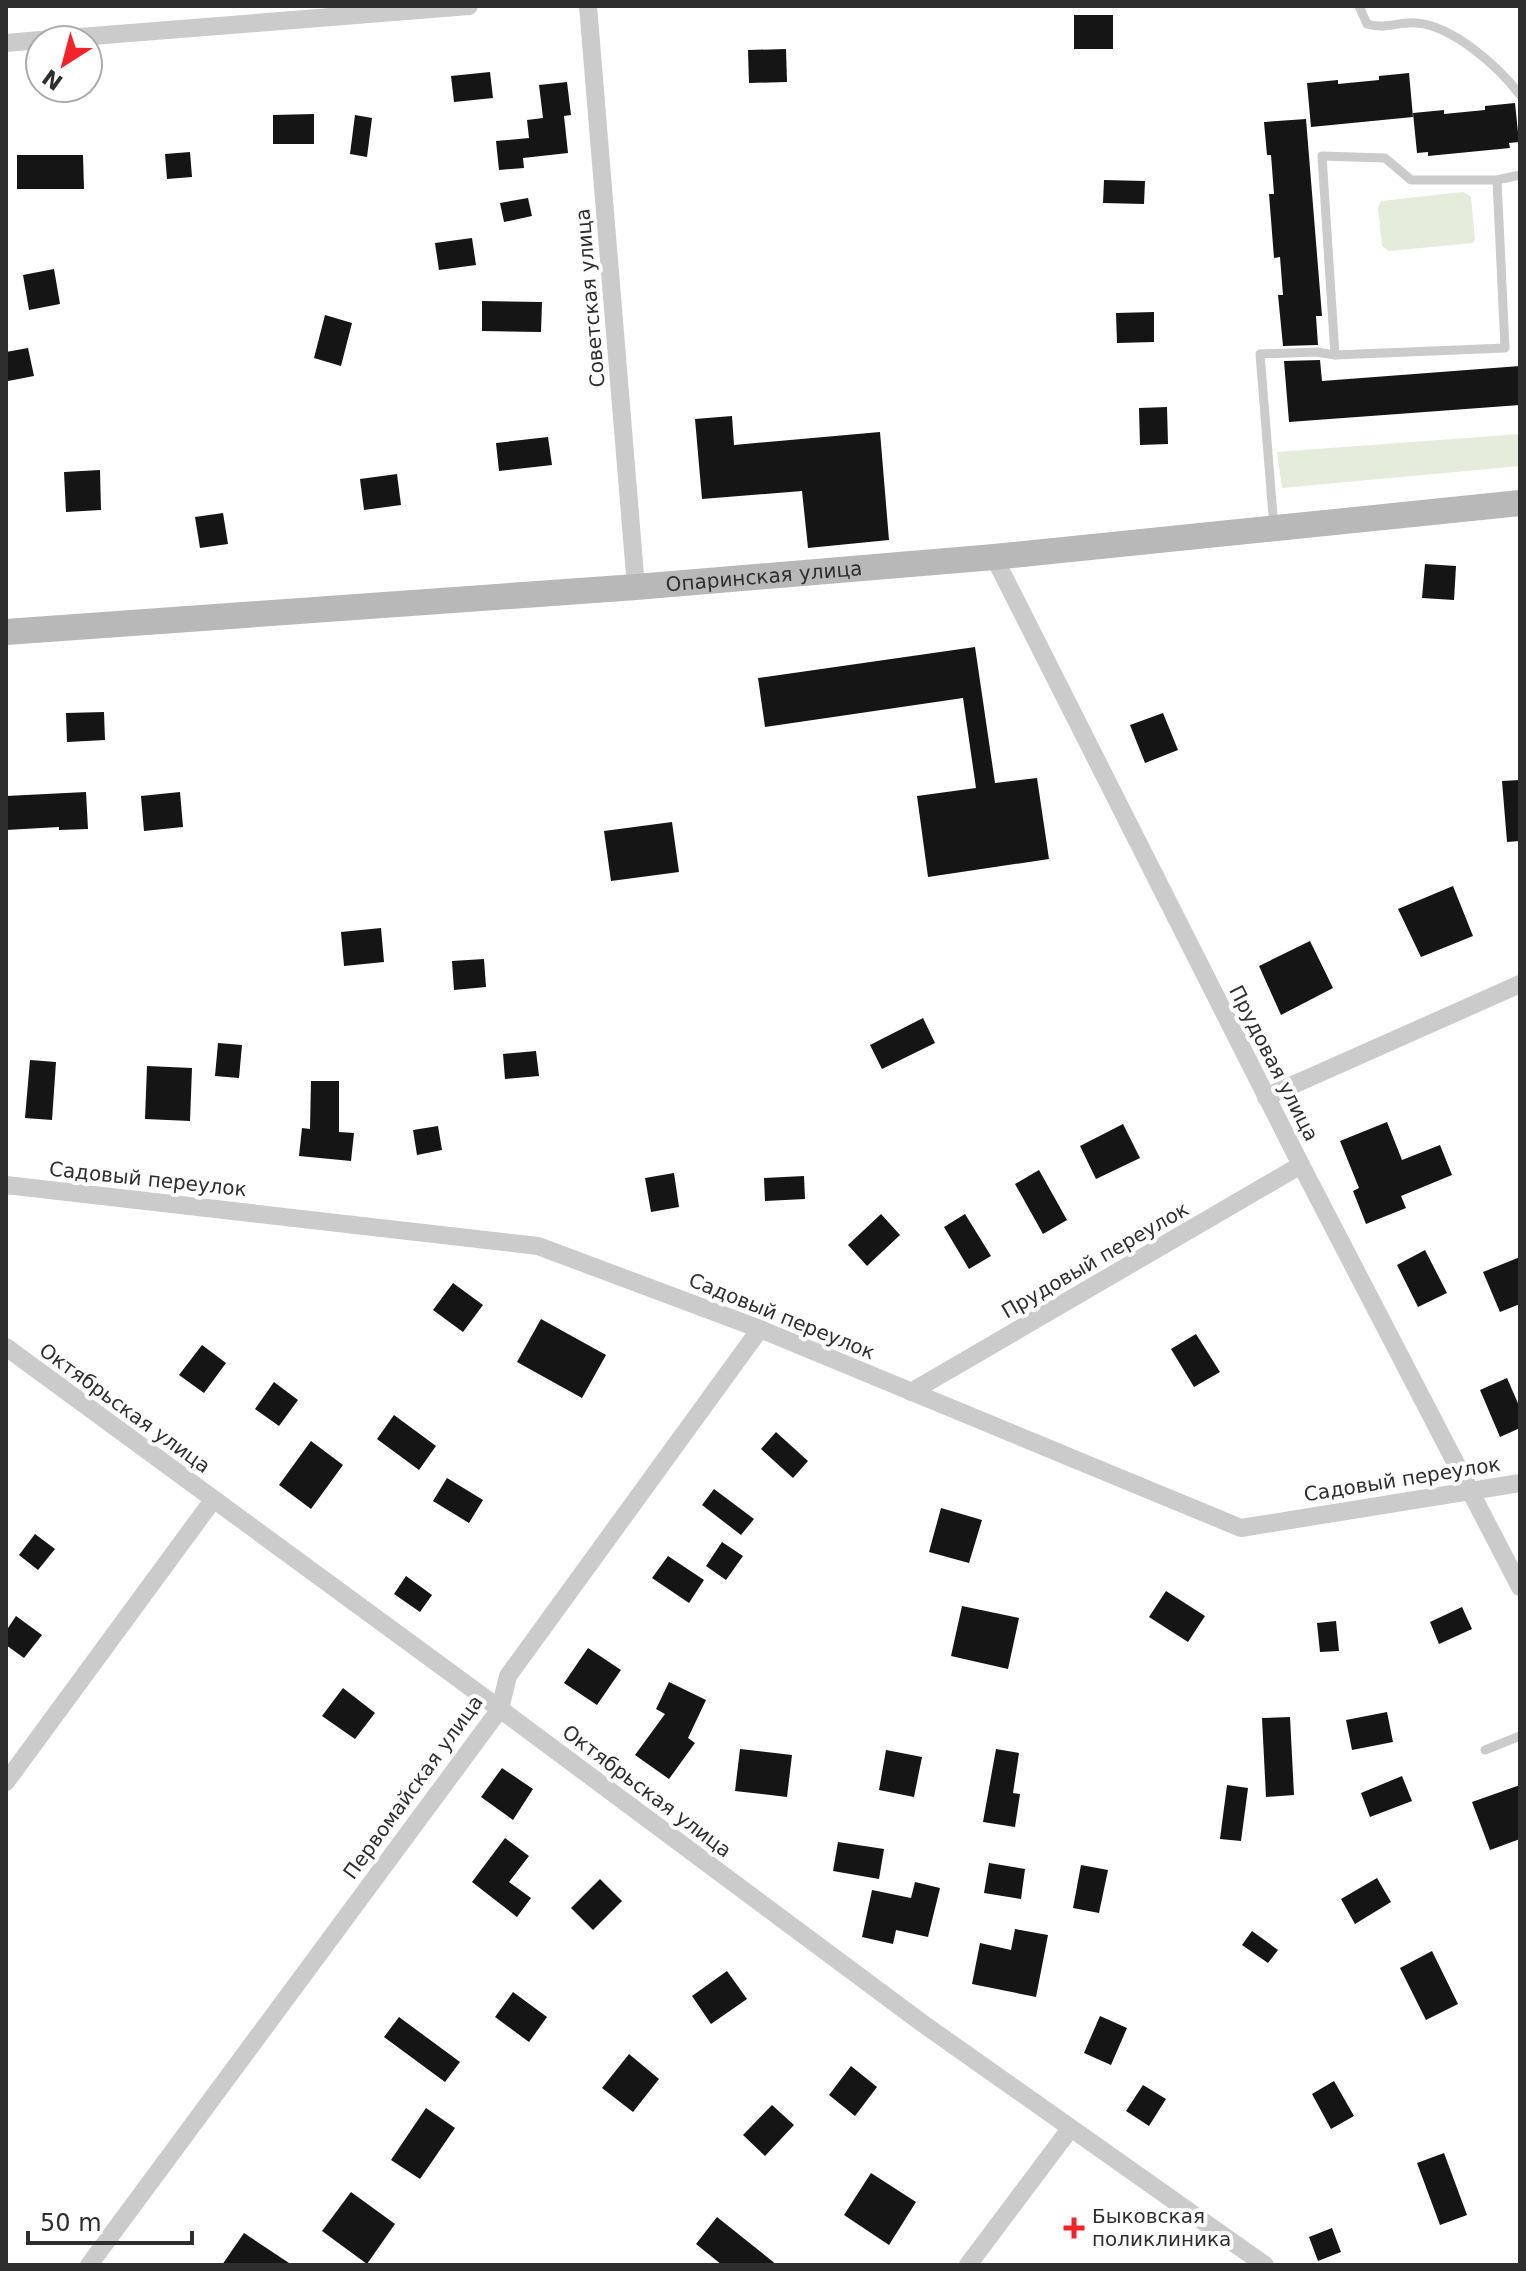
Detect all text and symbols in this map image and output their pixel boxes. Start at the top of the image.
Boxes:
north arrow [24,24,104,104]
text: N [38,64,67,95]
street label: Советская улица [570,208,610,388]
street label: Опаринская улица [665,556,863,596]
street label: Прудовая улица [1224,981,1324,1145]
street label: Садовый переулок [48,1157,248,1201]
street label: Прудовый переулок [997,1197,1193,1323]
street label: Садовый переулок [685,1268,879,1364]
street label: Октябрьская улица [35,1338,215,1478]
street label: Садовый переулок [1302,1452,1502,1506]
street label: Первомайская улица [338,1690,488,1884]
street label: Октябрьская улица [558,1720,736,1862]
scale bar [28,2195,192,2245]
place label: Быковская поликлиника [1092,2204,1231,2251]
text: 50 m [40,2209,102,2237]
marker: Быковская поликлиника [1063,2217,1085,2239]

